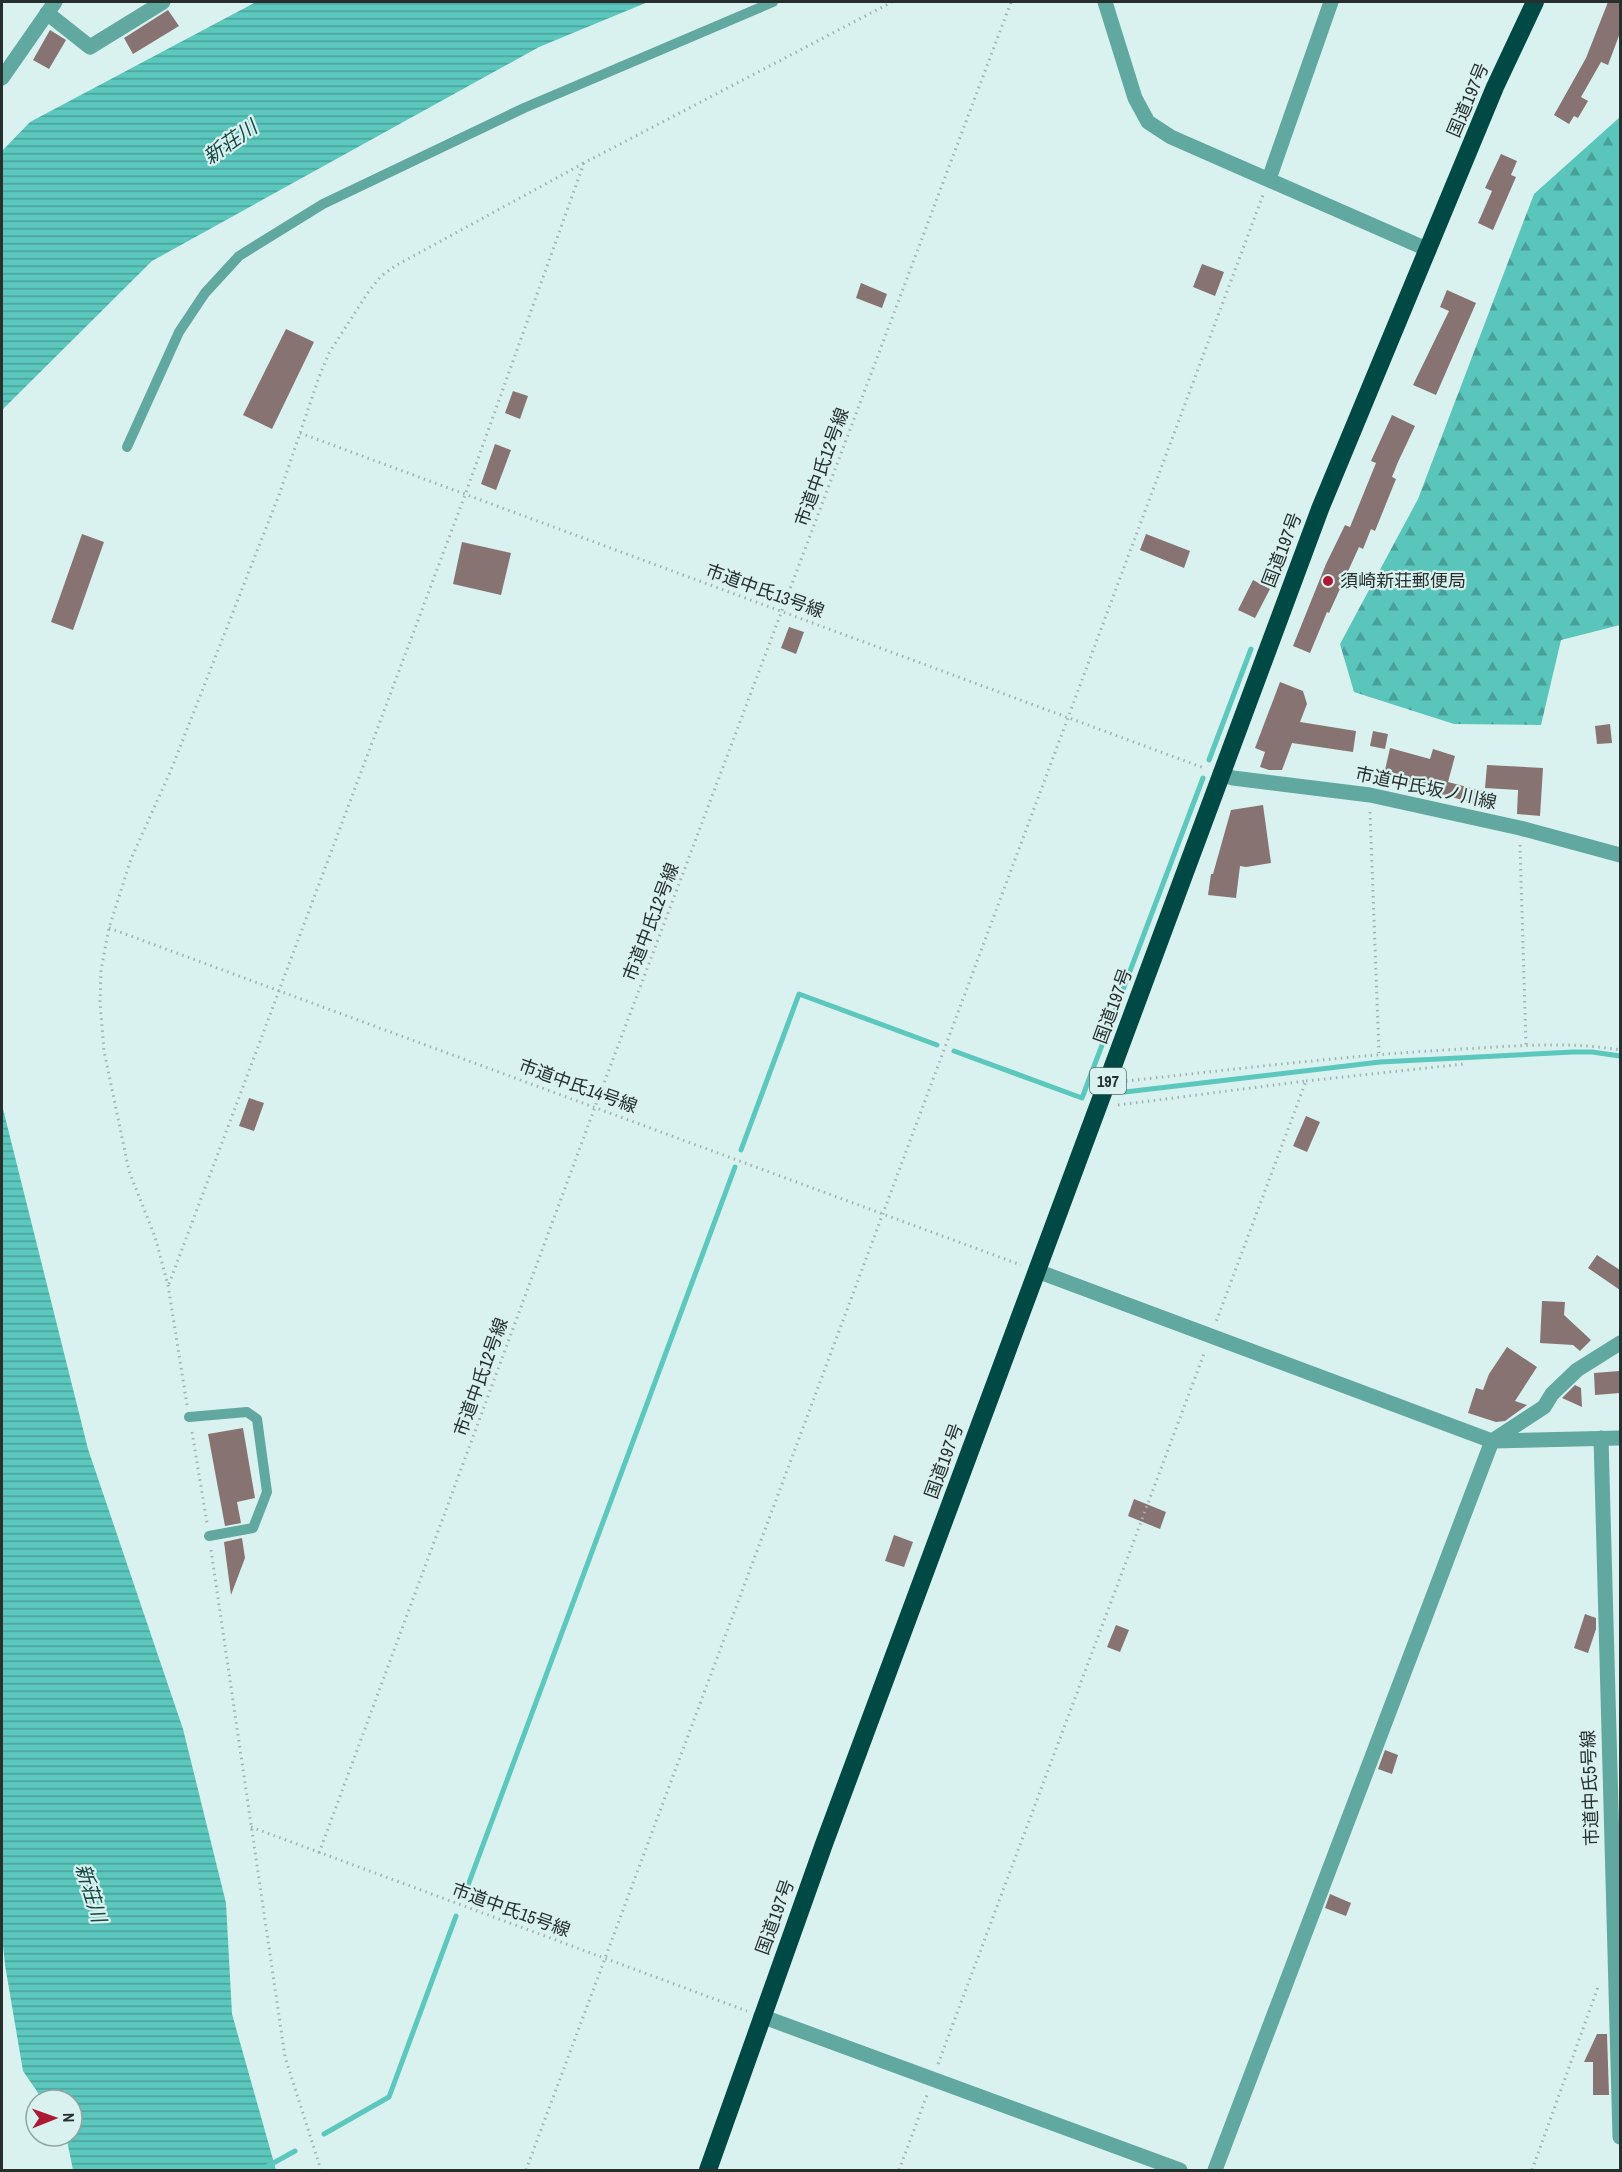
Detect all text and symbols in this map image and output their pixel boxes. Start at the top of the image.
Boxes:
street label: 国道197号 [1441,59,1494,141]
water label: 新荘川 [197,112,264,170]
street label: 市道中氏12号線 [789,404,855,530]
street label: 国道197号 [1256,509,1307,591]
street label: 市道中氏13号線 [702,558,828,624]
place label: 須崎新荘郵便局 [1340,568,1466,593]
marker: 須崎新荘郵便局 [1321,574,1335,588]
street label: 市道中氏坂ノ川線 [1353,760,1499,815]
street label: 市道中氏12号線 [617,859,684,984]
street label: 国道197号 [1087,965,1138,1047]
street label: 市道中氏14号線 [515,1053,641,1119]
road number: 197 [1090,1068,1126,1094]
street label: 市道中氏12号線 [448,1314,514,1440]
street label: 国道197号 [918,1420,969,1502]
street label: 市道中氏5号線 [1575,1730,1604,1847]
water label: 新荘川 [70,1860,114,1927]
street label: 国道197号 [749,1876,800,1958]
street label: 市道中氏15号線 [448,1877,574,1943]
north arrow [24,2088,84,2148]
text: N [58,2113,80,2123]

